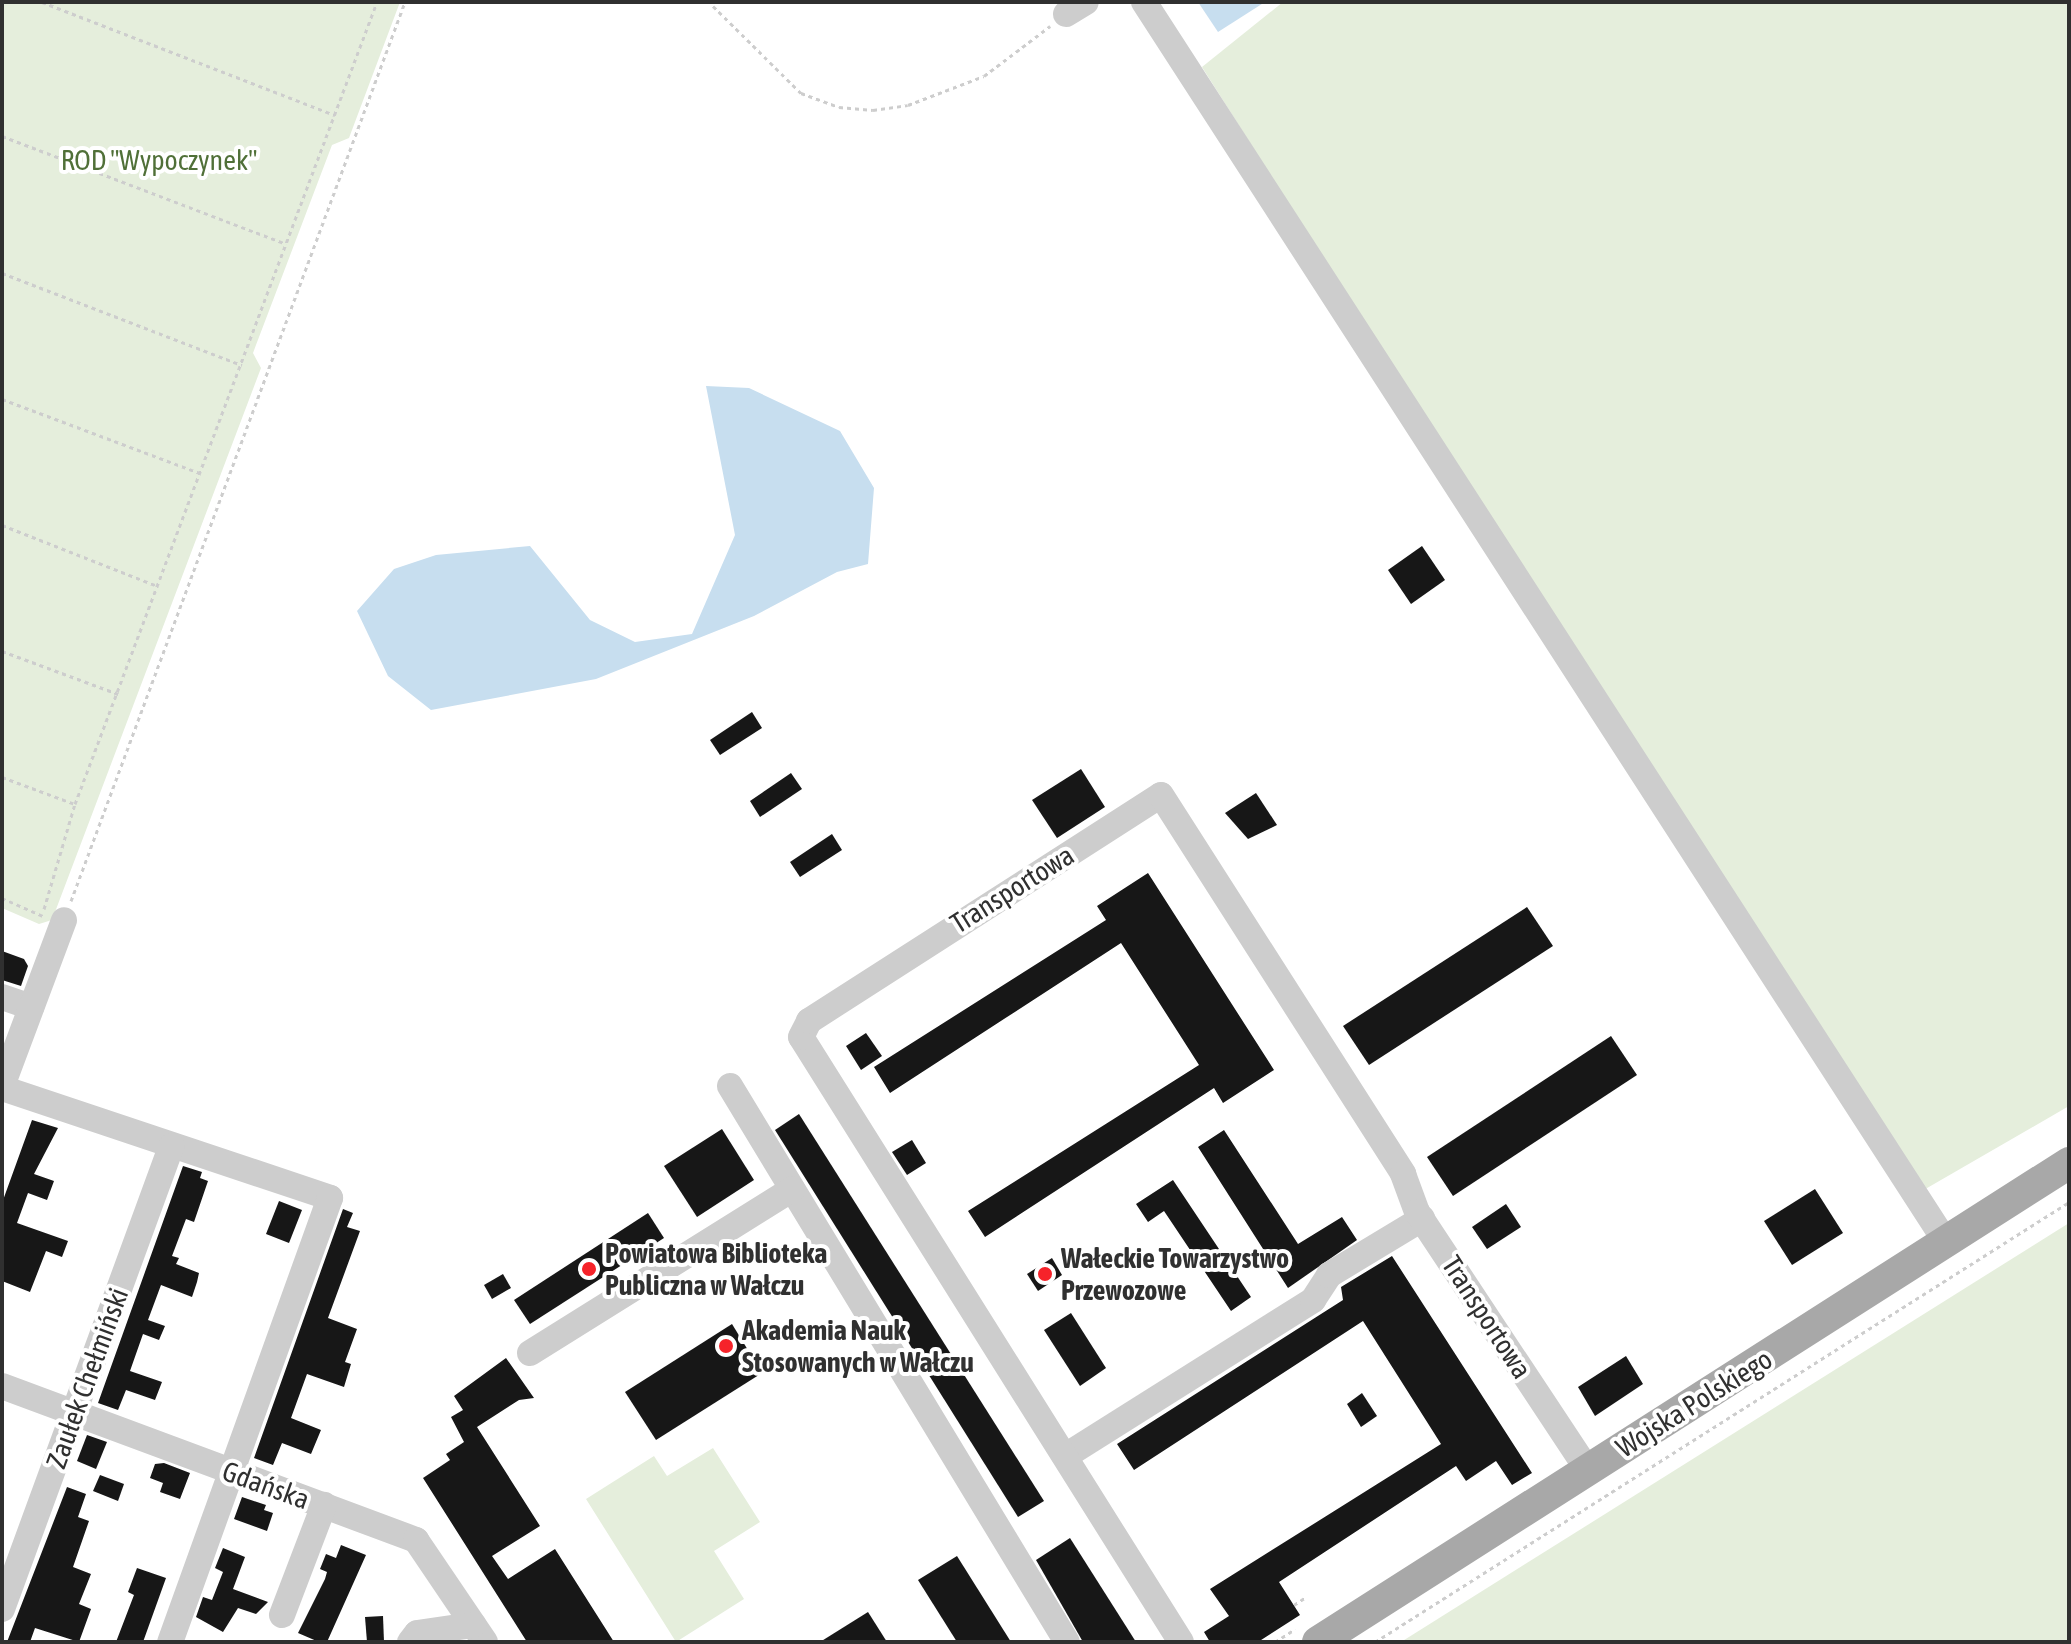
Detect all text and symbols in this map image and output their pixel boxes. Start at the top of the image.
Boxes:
park label: ROD "Wypoczynek" [61,143,257,177]
street label: Transportowa [944,838,1080,940]
place label: Powiatowa Biblioteka Publiczna w Wałczu [605,1236,827,1302]
place label: Wałeckie Towarzystwo Przewozowe [1061,1241,1289,1307]
street label: Transportowa [1435,1249,1539,1385]
marker: Powiatowa Biblioteka Publiczna w Wałczu [580,1260,598,1278]
marker: Wałeckie Towarzystwo Przewozowe [1036,1265,1054,1283]
street label: Zaułek Chełmiński [39,1283,135,1473]
place label: Akademia Nauk Stosowanych w Wałczu [742,1313,974,1379]
marker: Akademia Nauk Stosowanych w Wałczu [717,1337,735,1355]
street label: Wojska Polskiego [1610,1342,1778,1464]
street label: Gdańska [218,1454,314,1516]

